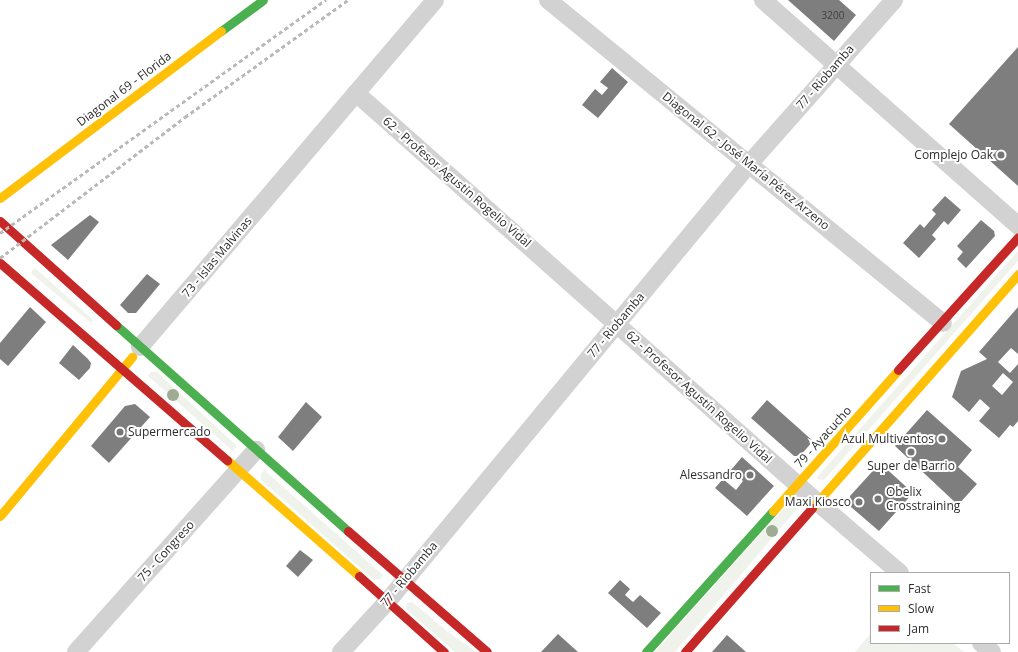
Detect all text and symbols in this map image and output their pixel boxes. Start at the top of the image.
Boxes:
house number: 3200 [822,10,844,22]
street label: 77 - Riobamba [793,42,857,112]
street label: Diagonal 69 - Florida [74,49,174,129]
street label: Diagonal 62 - José María Pérez Arzeno [659,89,833,233]
street label: 62 - Profesor Agustín Rogelio Vidal [380,114,534,250]
place label: Complejo Oak [914,148,993,162]
marker: Complejo Oak [996,150,1006,160]
street label: 73 - Islas Malvinas [179,214,255,300]
street label: 77 - Riobamba [585,289,647,361]
street label: 62 - Profesor Agustín Rogelio Vidal [623,328,775,466]
street label: 79 - Ayacucho [792,403,854,471]
place label: Supermercado [128,425,211,439]
marker: Supermercado [115,427,125,437]
place label: Azul Multiventos [841,432,934,446]
marker: Azul Multiventos [937,434,947,444]
marker: Super de Barrio [906,447,916,457]
place label: Super de Barrio [867,459,955,473]
place label: Alessandro [680,468,742,482]
marker: Alessandro [745,470,755,480]
place label: Obelix Crosstraining [886,485,960,513]
marker: Obelix Crosstraining [873,494,883,504]
place label: Maxi Kiosco [785,495,851,509]
marker: Maxi Kiosco [854,497,864,507]
street label: 75 - Congreso [135,518,197,584]
street label: 77 - Riobamba [378,538,440,610]
legend [870,572,1010,644]
text: Fast [908,580,931,597]
text: Slow [908,600,934,617]
text: Jam [908,620,929,637]

